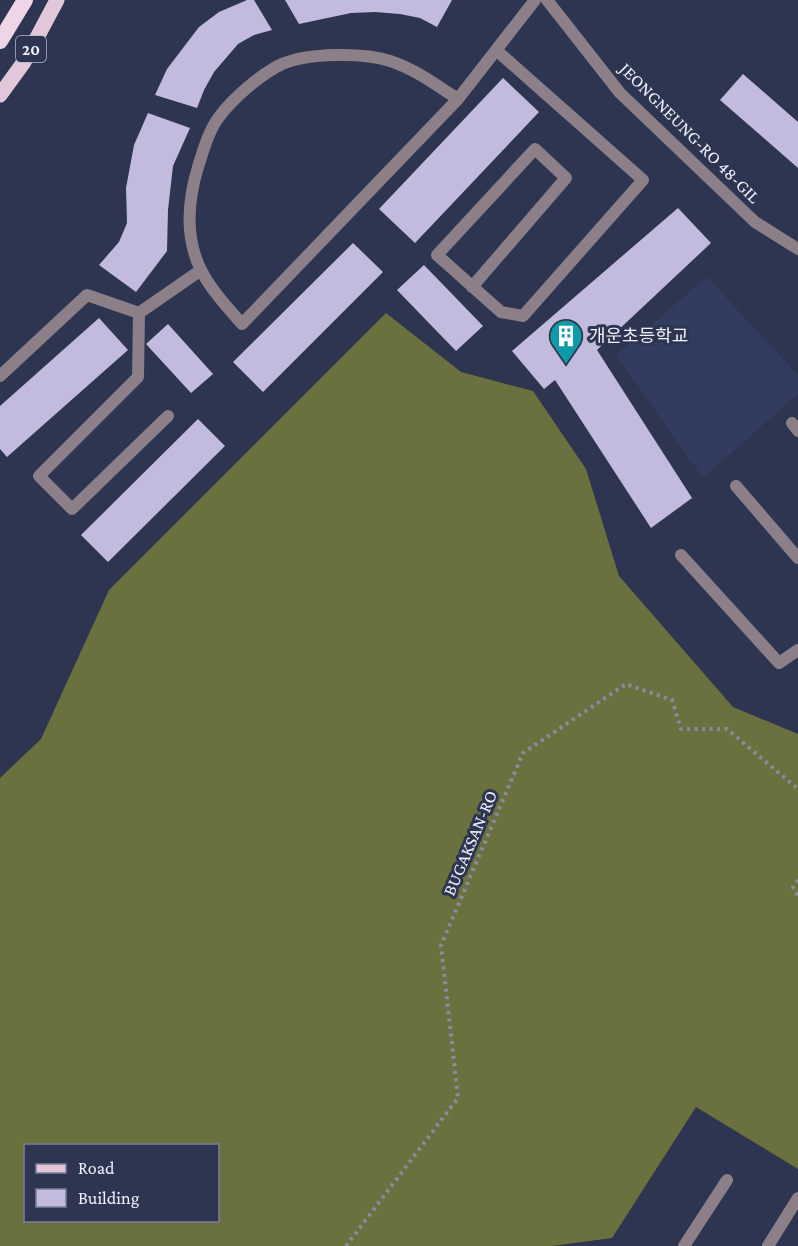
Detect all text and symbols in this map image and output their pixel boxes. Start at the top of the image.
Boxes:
road number: 20 [16,36,46,62]
street label: JEONGNEUNG-RO 48-GIL [614,57,764,207]
building icon: 개운초등학교 [548,318,584,365]
place label: 개운초등학교 [589,326,688,346]
street label: BUGAKSAN-RO [439,787,501,899]
legend [24,1144,219,1222]
text: Road [78,1158,115,1178]
text: Building [78,1188,140,1208]

